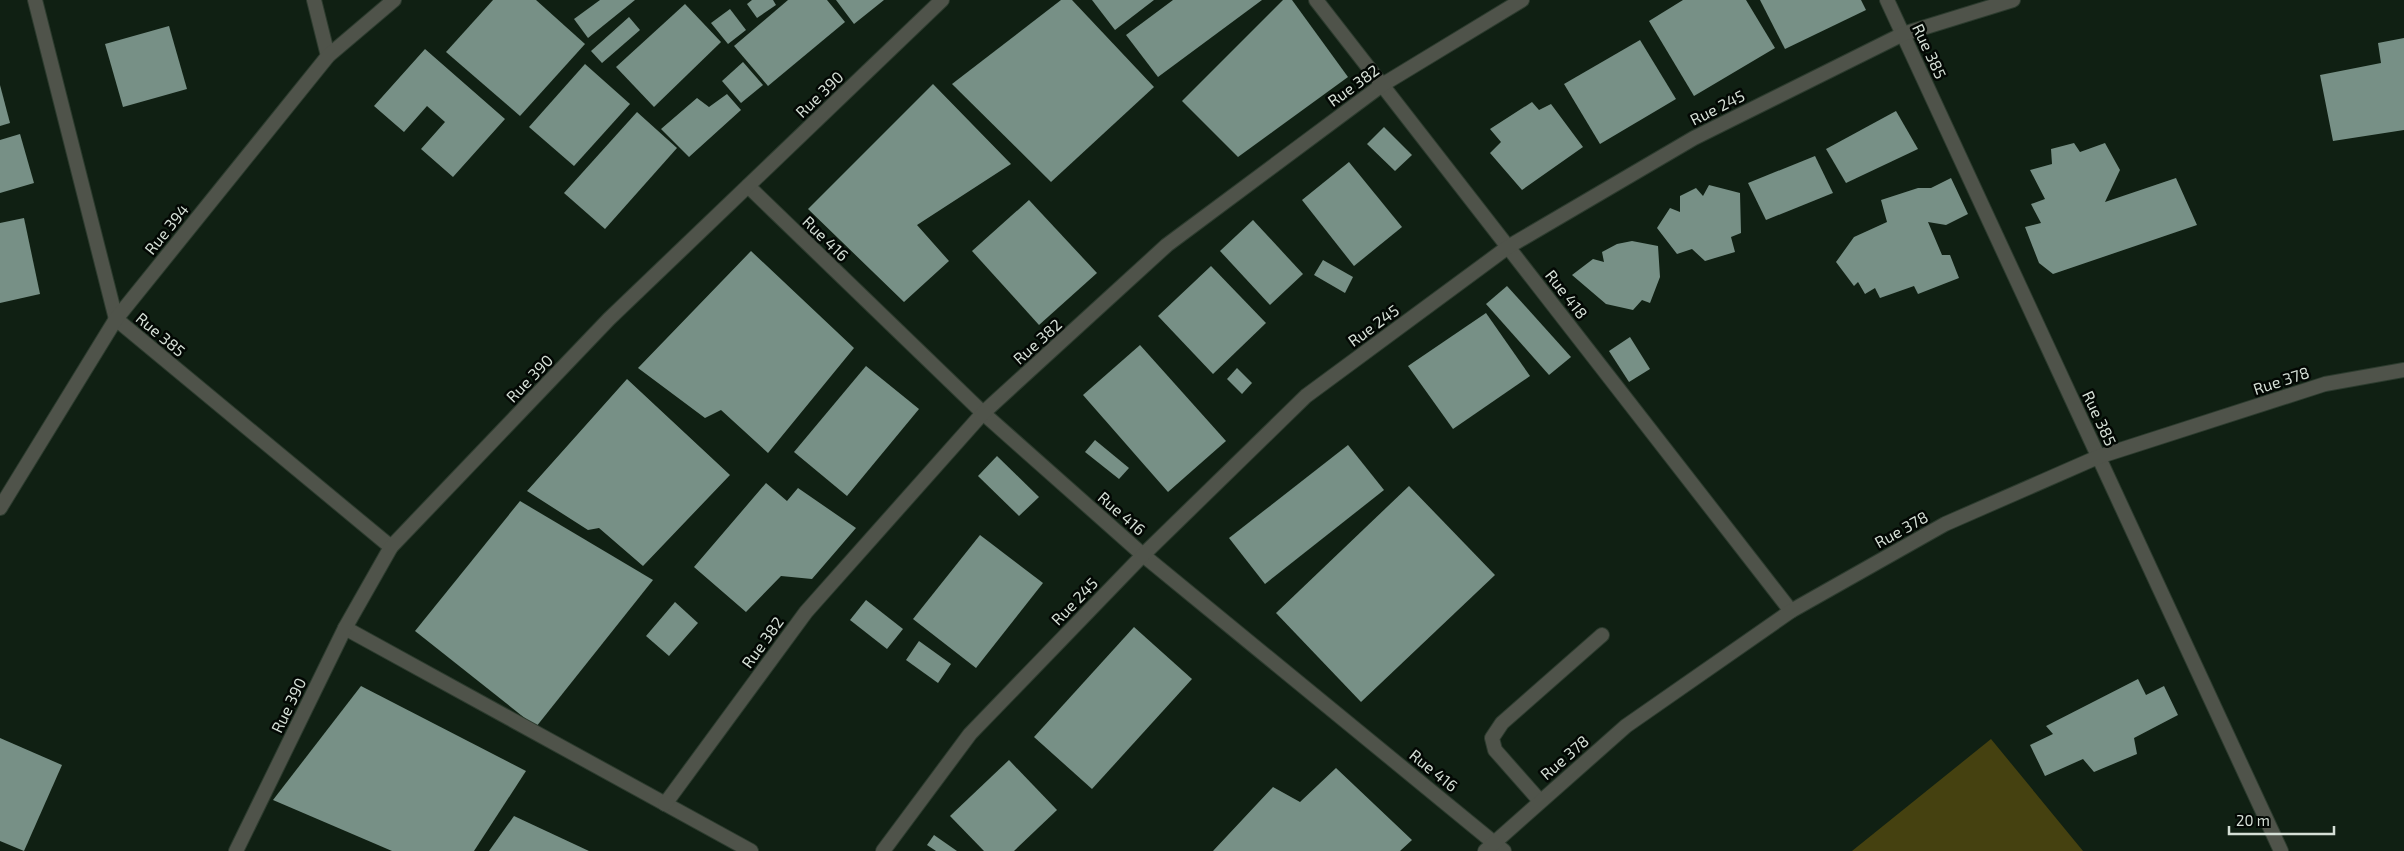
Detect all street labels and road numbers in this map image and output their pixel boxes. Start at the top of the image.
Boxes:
street label: Rue 385 [1909,21,1951,81]
street label: Rue 382 [1324,60,1382,110]
street label: Rue 390 [791,67,847,121]
street label: Rue 245 [1687,85,1747,129]
street label: Rue 394 [140,200,192,258]
street label: Rue 416 [799,212,853,264]
street label: Rue 418 [1542,266,1592,322]
street label: Rue 245 [1344,300,1402,350]
street label: Rue 385 [133,308,189,360]
street label: Rue 382 [1009,314,1065,368]
street label: Rue 390 [502,350,556,406]
street label: Rue 378 [2250,362,2312,398]
street label: Rue 385 [2079,388,2121,448]
street label: Rue 416 [1094,487,1150,539]
street label: Rue 378 [1871,507,1931,551]
street label: Rue 245 [1047,573,1101,629]
street label: Rue 382 [737,613,787,671]
street label: Rue 390 [267,674,309,736]
street label: Rue 378 [1536,731,1592,783]
street label: Rue 416 [1406,745,1462,795]

